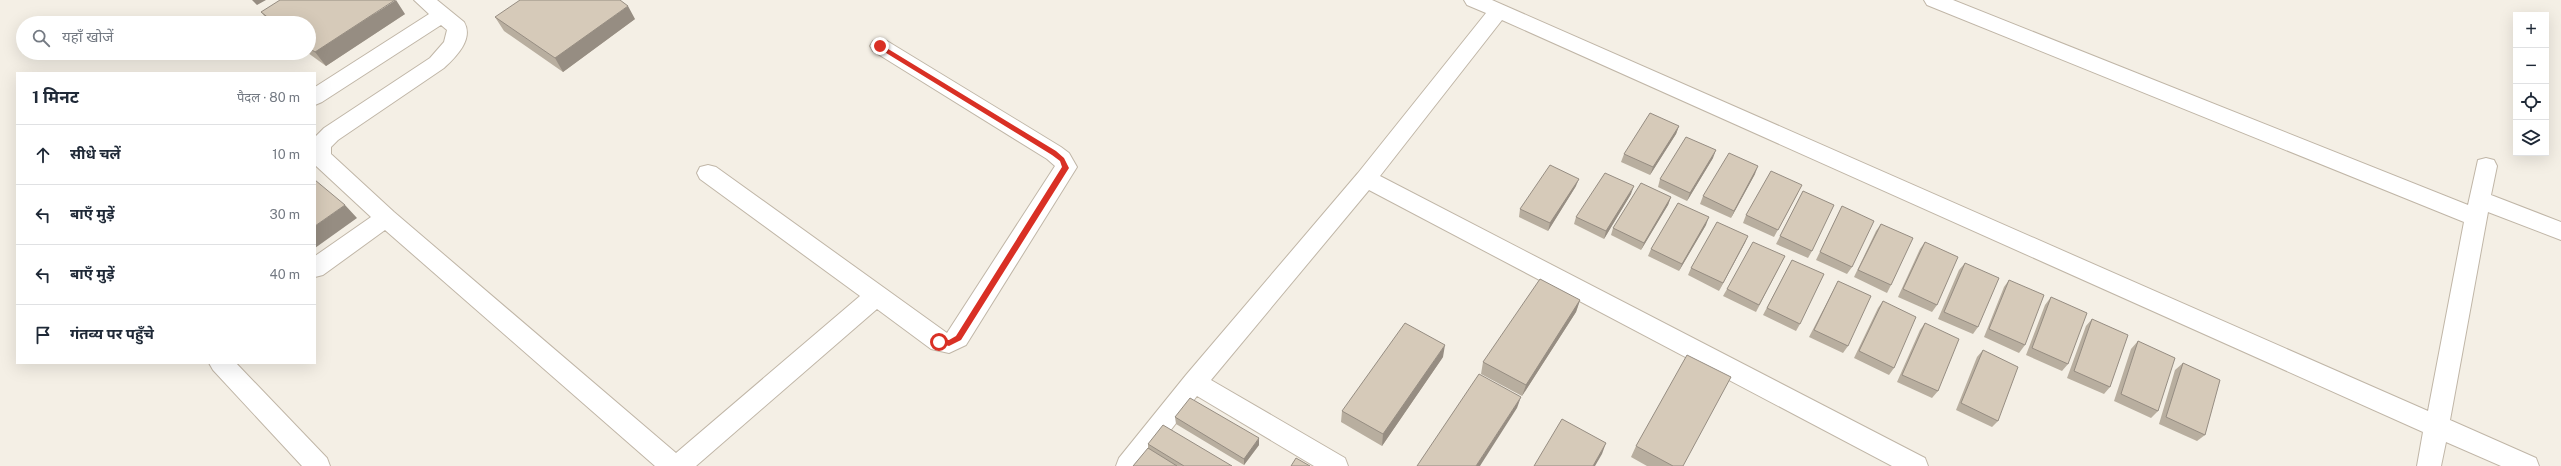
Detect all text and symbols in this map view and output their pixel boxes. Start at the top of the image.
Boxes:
map controls [2513,12,2549,156]
button: + [2513,12,2549,48]
search box [16,16,316,60]
icon: search [30,27,52,49]
text: यहाँ खोजें [62,28,113,45]
route end [871,37,889,55]
button: − [2513,48,2549,84]
button: locate [2513,84,2549,120]
text: 1 मिनट [32,87,79,107]
text: पैदल · 80 m [237,90,300,105]
button: layers [2513,120,2549,156]
icon: ahead [32,144,54,166]
text: सीधे चलें [70,145,121,162]
text: 10 m [272,147,300,162]
icon: left [32,204,54,226]
text: बाएँ मुड़ें [70,205,115,222]
text: 30 m [270,207,300,222]
icon: left [32,264,54,286]
text: बाएँ मुड़ें [70,265,115,282]
text: 40 m [269,267,300,282]
icon: arrive [32,324,54,346]
text: गंतव्य पर पहुँचे [70,325,154,342]
route start [930,333,948,351]

